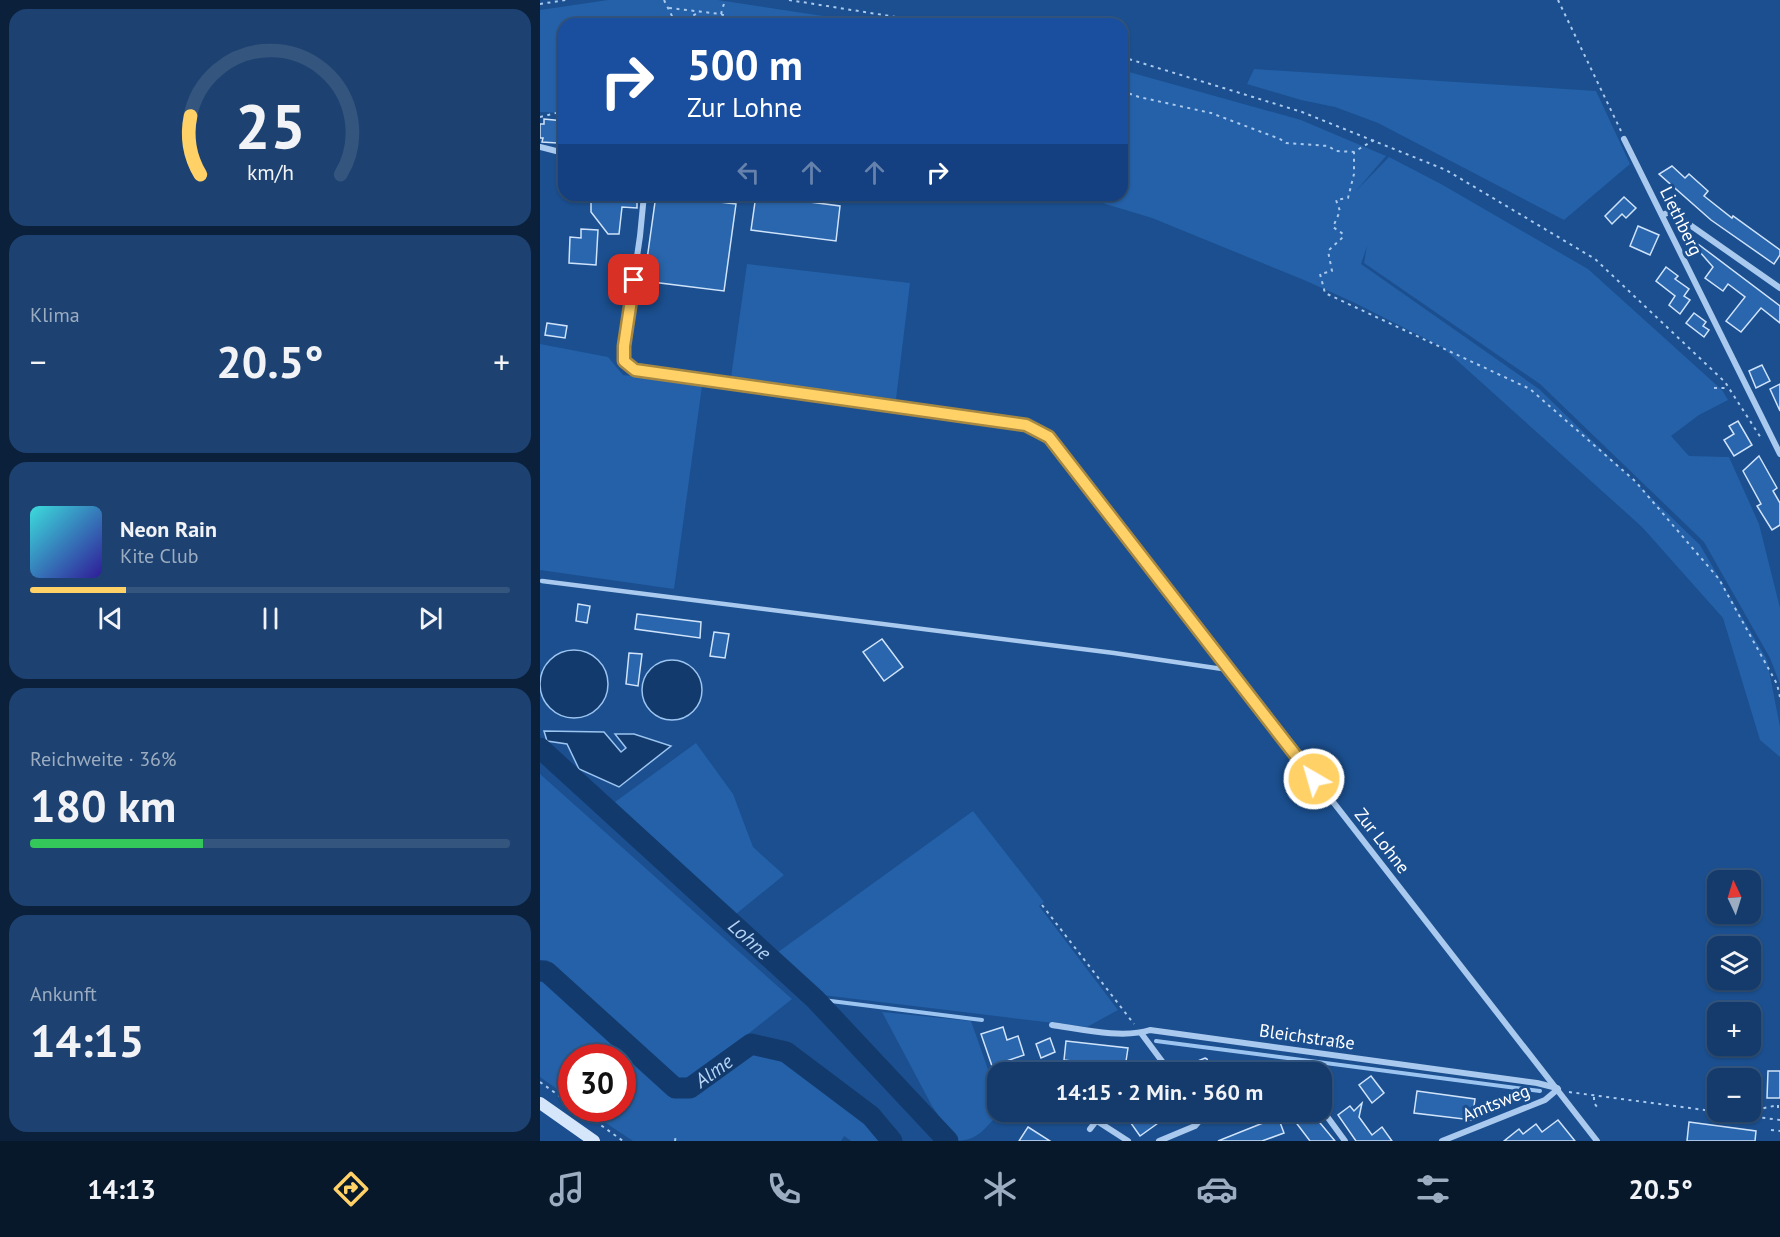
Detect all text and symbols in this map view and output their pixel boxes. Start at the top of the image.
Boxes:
text: 500 m [687,37,803,92]
icon: right [588,42,666,120]
text: 25 [235,85,305,166]
text: Zur Lohne [687,90,802,124]
icon: left [732,156,765,189]
icon: ahead [795,156,828,189]
icon: ahead [858,156,891,189]
icon: right [921,156,954,189]
text: km/h [246,158,293,186]
street label: Liethberg [1655,183,1708,259]
pin [608,254,659,305]
icon: arrive [617,263,650,296]
text: Klima [30,302,80,328]
text: 20.5° [216,332,324,390]
text: − [30,340,47,383]
text: + [493,340,510,383]
text: Neon Rain [120,515,217,543]
text: Kite Club [120,543,198,569]
icon: previous [94,602,127,635]
icon: pause [254,602,287,635]
icon: next [414,602,447,635]
text: Reichweite · 36% [30,746,176,772]
position arrow [1282,747,1346,811]
text: 180 km [30,776,176,834]
street label: Zur Lohne [1350,803,1415,878]
north arrow [1707,870,1761,924]
map controls [1707,870,1761,1122]
water label: Lohne [723,913,777,966]
button: layers [1707,936,1761,990]
text: Ankunft [30,981,97,1007]
button: + [1707,1002,1761,1056]
text: 14:15 [30,1011,144,1069]
street label: Bleichstraße [1258,1018,1356,1055]
speed limit sign: 30 [558,1044,636,1122]
water label: Alme [689,1048,739,1094]
button: − [1707,1068,1761,1122]
text: 14:15 · 2 Min. · 560 m [1056,1078,1263,1106]
street label: Amtsweg [1459,1079,1533,1126]
icon: directions [330,1168,372,1210]
icon: music [546,1168,588,1210]
icon: phone [763,1168,805,1210]
icon: climate [979,1168,1021,1210]
icon: car [1196,1168,1238,1210]
icon: filters [1412,1168,1454,1210]
text: 14:13 [87,1172,156,1206]
text: 20.5° [1628,1172,1693,1206]

